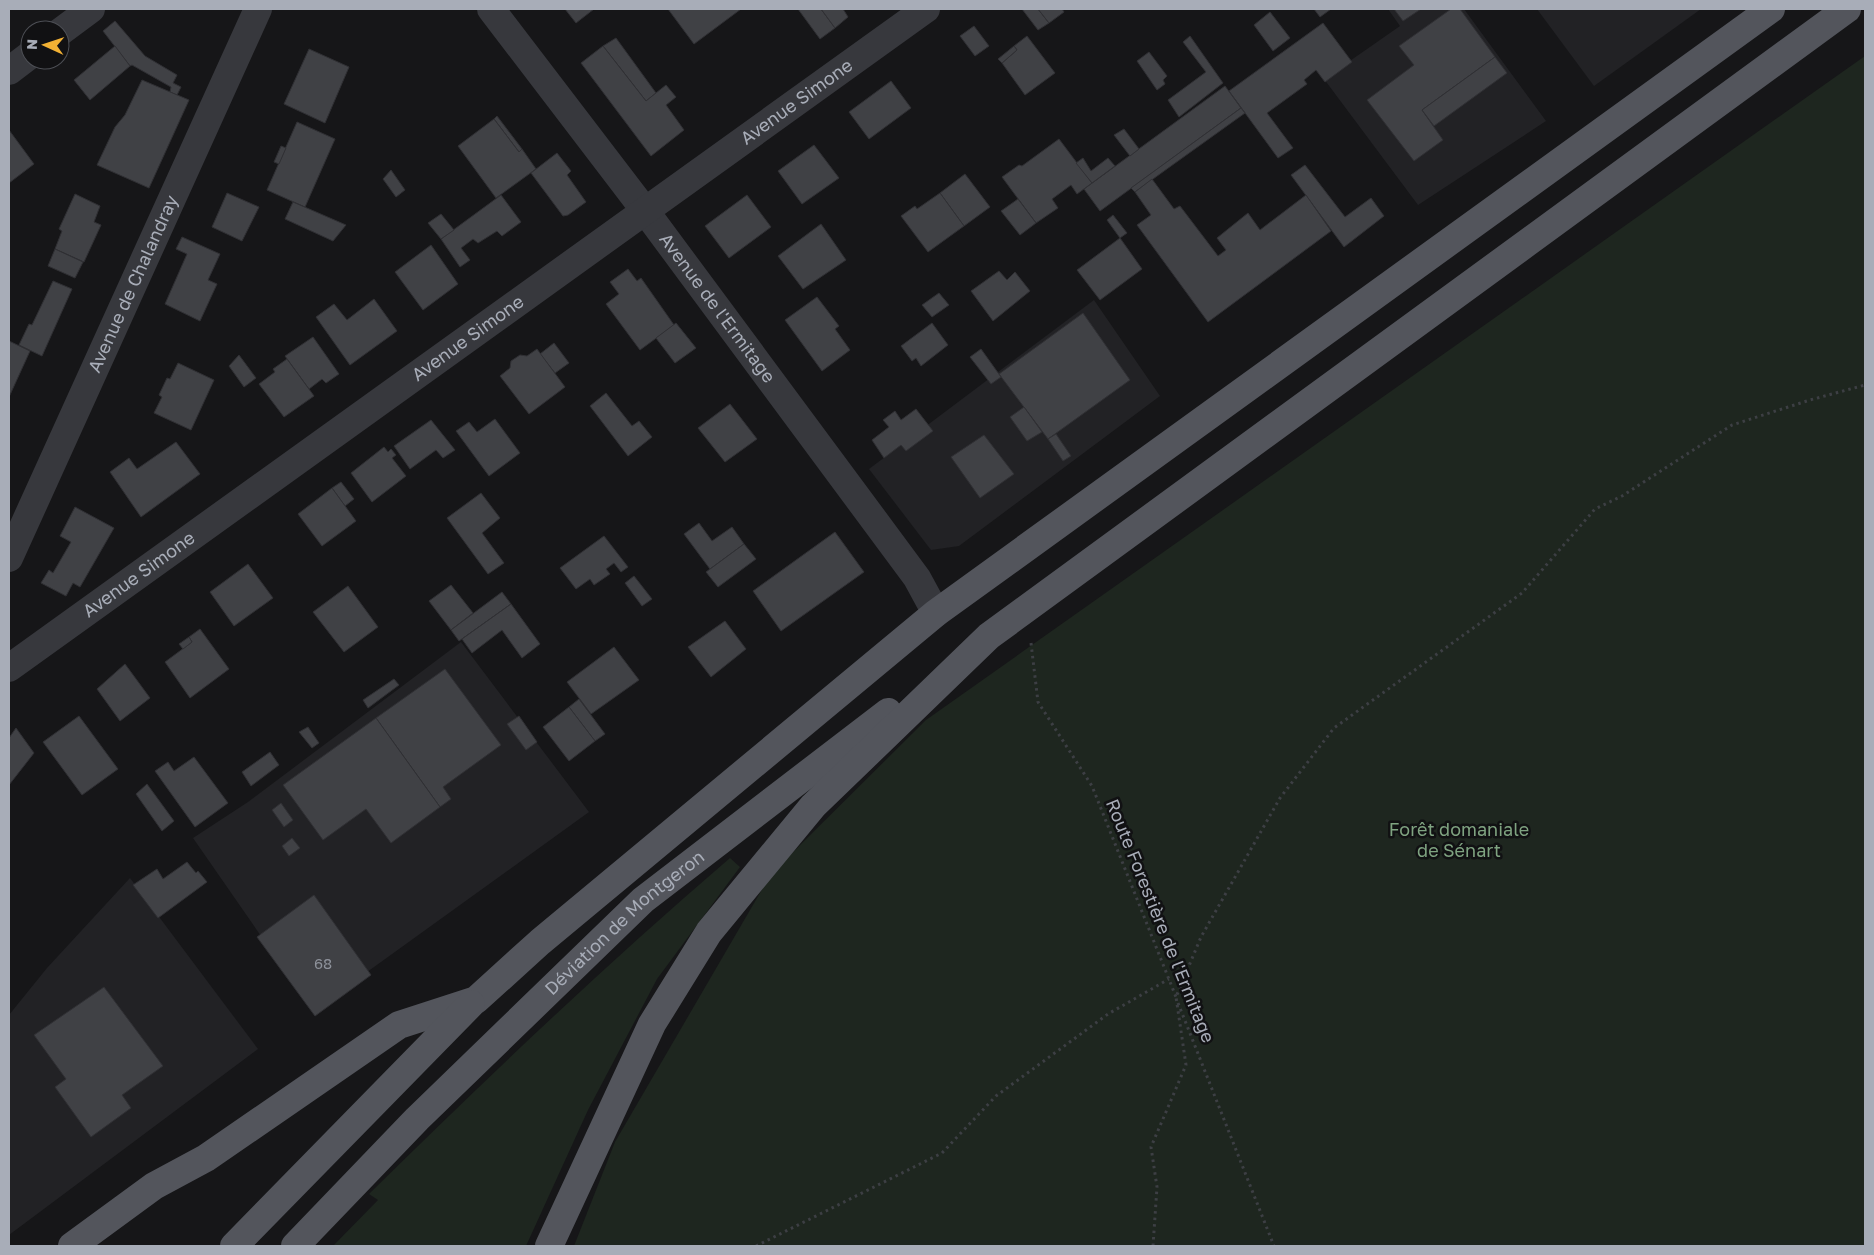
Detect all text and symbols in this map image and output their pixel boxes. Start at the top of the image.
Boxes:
north arrow [20,20,70,70]
text: N [23,39,40,50]
street label: Avenue Simone [736,53,856,149]
street label: Avenue de Chalandray [83,191,182,376]
street label: Avenue de l'Ermitage [655,228,781,387]
street label: Avenue Simone [407,290,528,385]
street label: Avenue Simone [78,526,199,621]
street label: Route Forestière de l'Ermitage [1102,796,1220,1046]
park label: Forêt domaniale de Sénart [1389,818,1529,861]
street label: Déviation de Montgeron [540,845,708,999]
house number: 68 [314,954,332,972]

